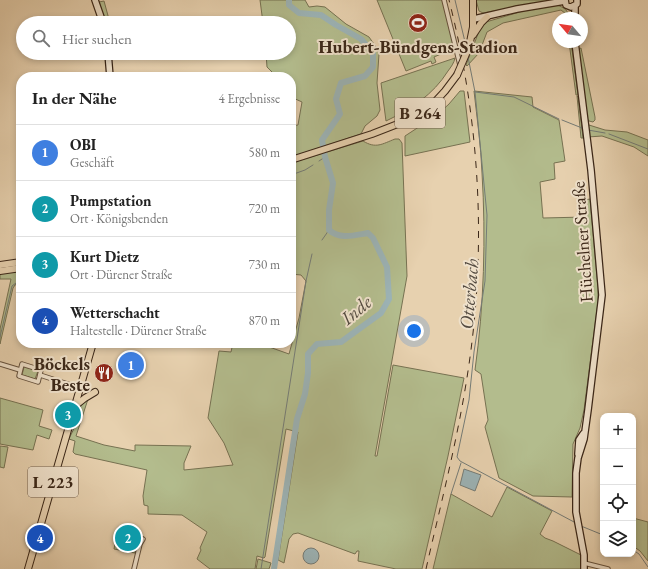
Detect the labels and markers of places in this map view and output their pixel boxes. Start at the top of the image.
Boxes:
sports icon: Hubert-Bündgens-Stadion [407,12,429,34]
place label: Hubert-Bündgens-Stadion [318,35,518,58]
pin: 1 [118,350,144,380]
place label: Böckels Beste [34,352,90,396]
restaurant icon: Böckels Beste [93,362,115,384]
pin: 3 [55,400,81,430]
pin: 4 [27,523,53,553]
pin: 2 [115,523,141,553]

